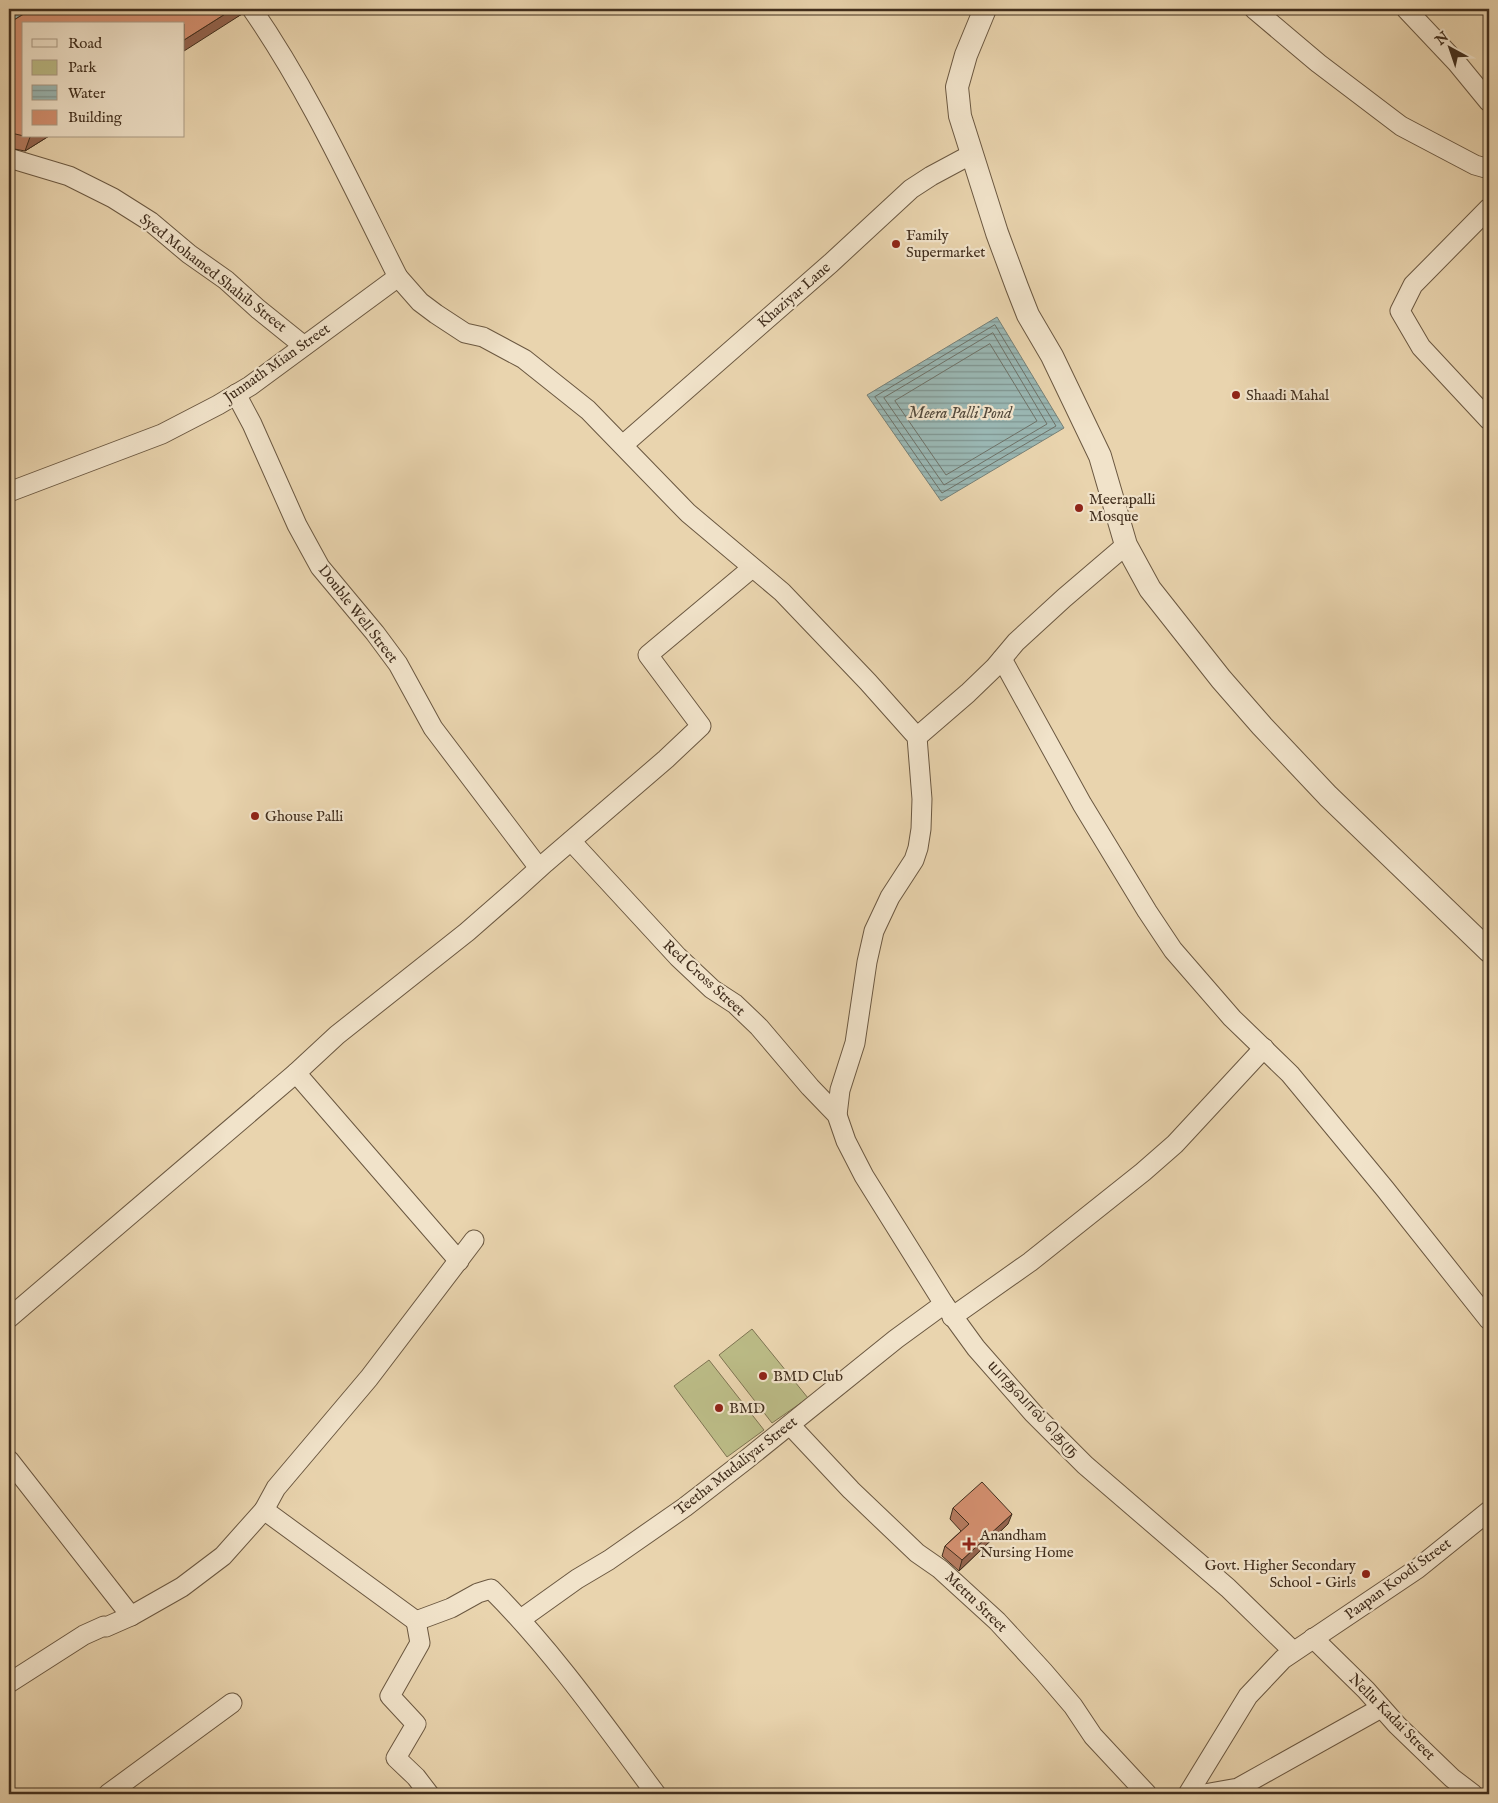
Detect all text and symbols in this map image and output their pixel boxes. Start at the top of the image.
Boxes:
legend [22,22,185,138]
north arrow [1426,22,1476,72]
text: N [1431,28,1453,50]
text: Road [68,34,103,53]
text: Park [68,58,98,77]
text: Water [68,84,106,103]
text: Building [68,108,123,127]
street label: Syed Mohamed Shahib Street [136,210,290,336]
place label: Family Supermarket [906,226,985,262]
marker: Family Supermarket [890,238,902,250]
street label: Khaziyar Lane [754,258,835,332]
street label: Junnath Mian Street [219,319,334,408]
place label: Shaadi Mahal [1246,386,1330,405]
marker: Shaadi Mahal [1230,389,1242,401]
water label: Meera Palli Pond [908,404,1013,424]
place label: Meerapalli Mosque [1089,490,1156,526]
marker: Meerapalli Mosque [1073,502,1085,514]
street label: Double Well Street [314,561,402,667]
place label: Ghouse Palli [265,807,343,826]
marker: Ghouse Palli [249,810,261,822]
street label: Red Cross Street [659,936,749,1020]
street label: யாதவால் தெரு [983,1356,1083,1462]
place label: BMD Club [773,1367,843,1386]
marker: BMD Club [757,1370,769,1382]
place label: BMD [729,1399,765,1418]
marker: BMD [713,1402,725,1414]
street label: Teetha Mudaliyar Street [671,1412,801,1520]
place label: Anandham Nursing Home [979,1526,1074,1562]
street label: Paapan Koodi Street [1341,1534,1455,1624]
marker: Anandham Nursing Home [962,1537,976,1551]
place label: Govt. Higher Secondary School - Girls [1205,1556,1357,1592]
street label: Mettu Street [941,1568,1011,1636]
marker: Govt. Higher Secondary School - Girls [1360,1568,1372,1580]
street label: Nellu Kadai Street [1345,1670,1439,1764]

